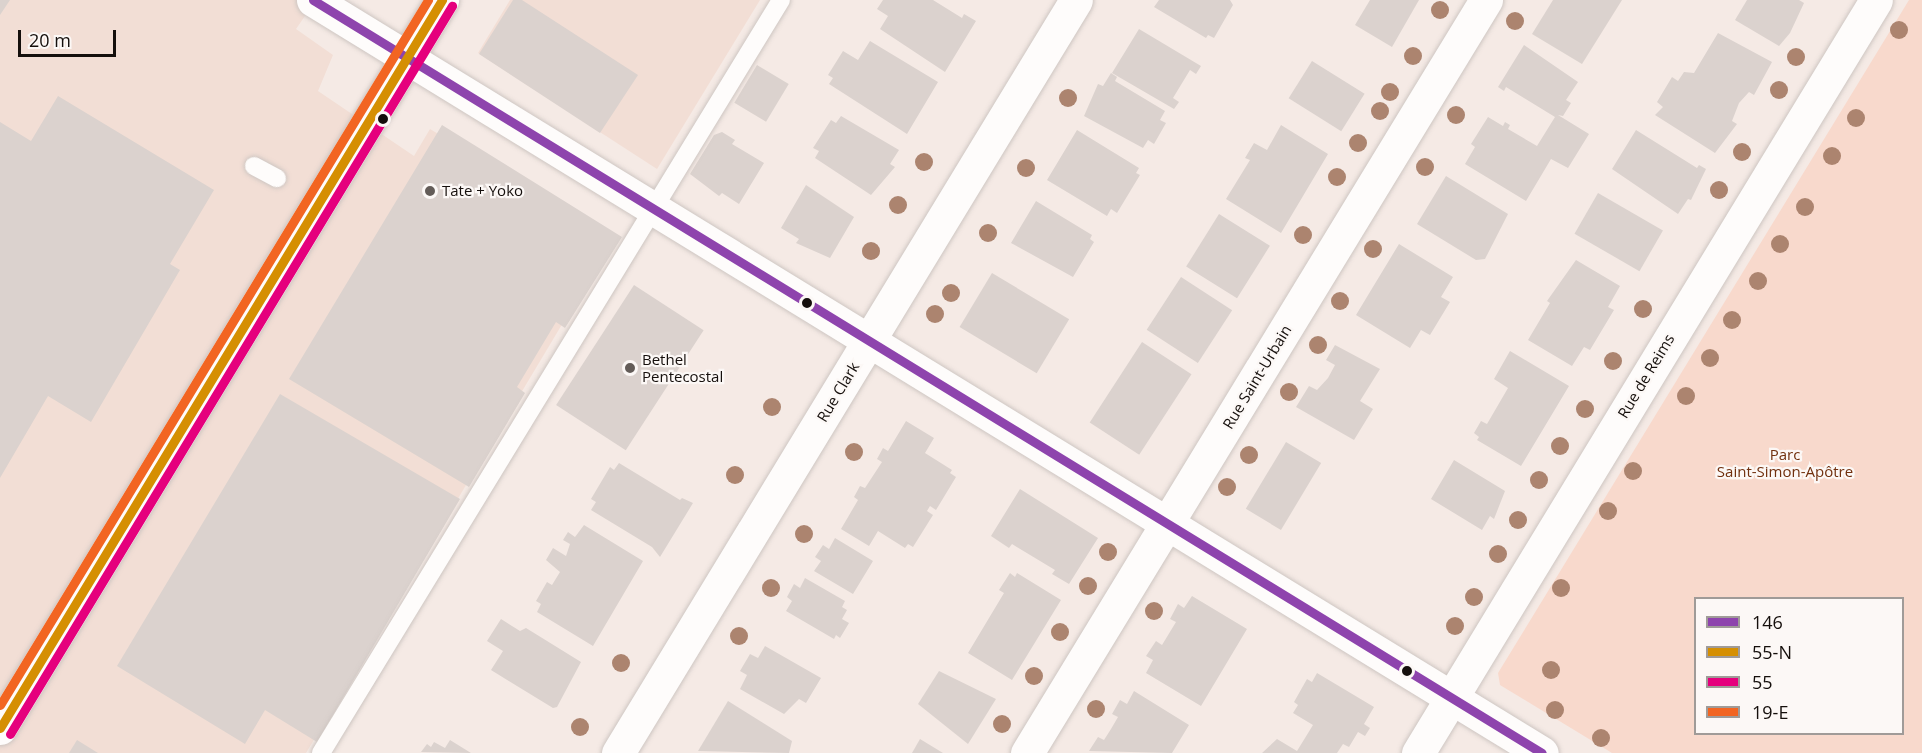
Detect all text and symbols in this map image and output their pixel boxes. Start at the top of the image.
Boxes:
scale bar [21,18,118,56]
text: 20 m [29,28,71,52]
unlabelled marker [377,113,389,125]
place label: Tate + Yoko [442,182,523,200]
marker: Tate + Yoko [423,184,437,198]
unlabelled marker [801,297,813,309]
street label: Rue Saint-Urbain [1219,322,1295,432]
street label: Rue de Reims [1614,331,1678,421]
place label: Bethel Pentecostal [642,350,723,385]
street label: Rue Clark [813,359,863,425]
marker: Bethel Pentecostal [623,361,637,375]
park label: Parc Saint-Simon-Apôtre [1717,445,1853,480]
legend [1694,597,1904,735]
text: 146 [1752,610,1783,634]
text: 55-N [1752,640,1792,664]
unlabelled marker [1401,665,1413,677]
text: 55 [1752,670,1773,694]
text: 19-E [1752,700,1788,724]

